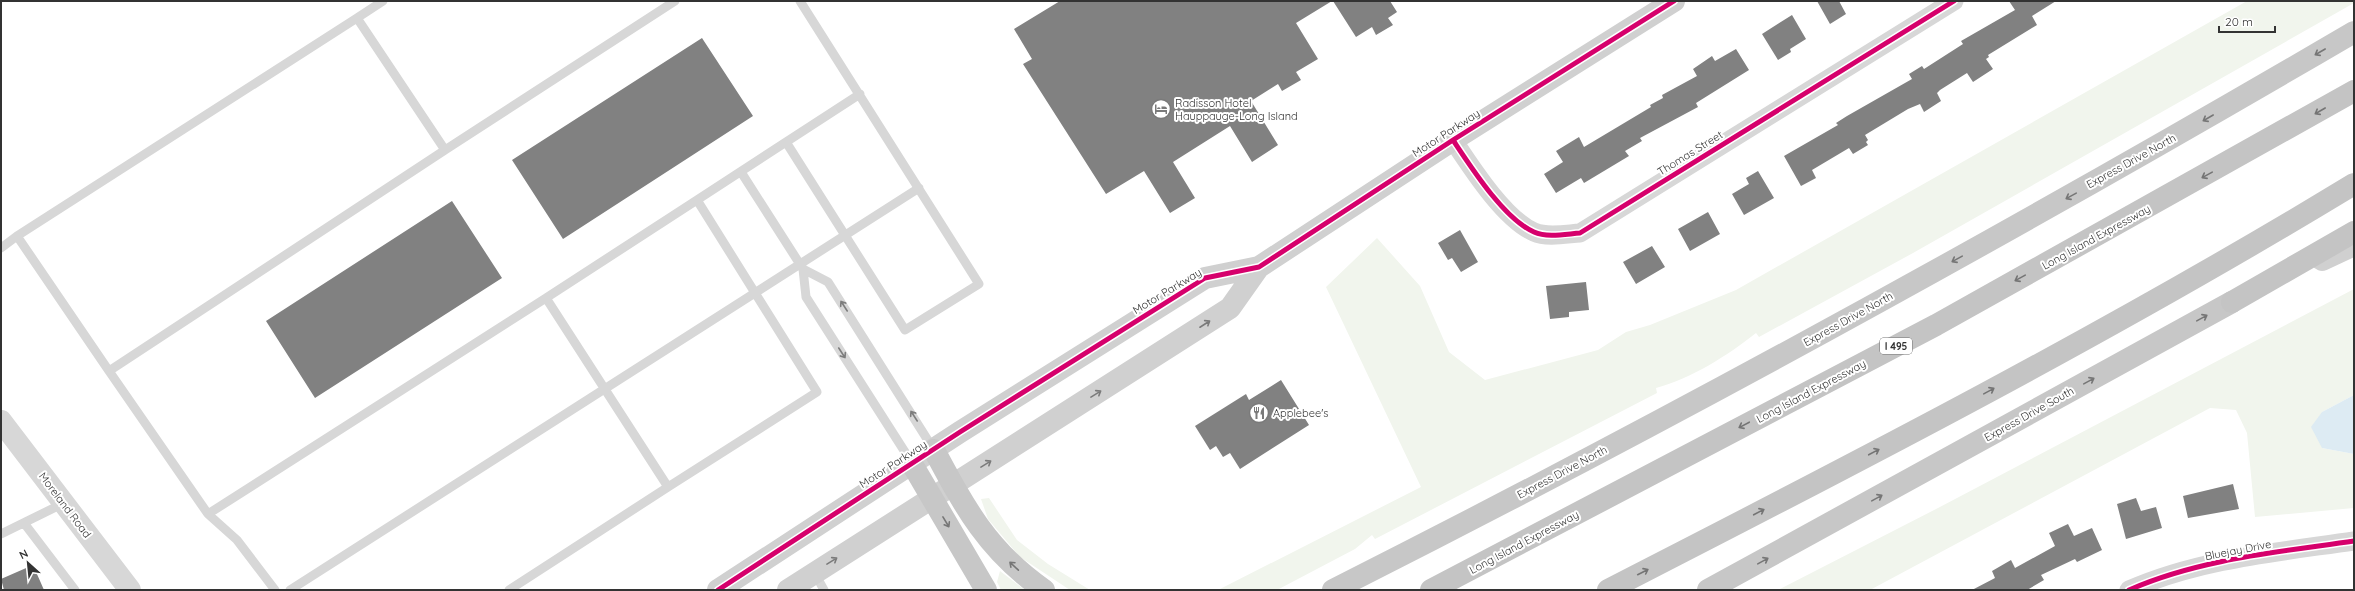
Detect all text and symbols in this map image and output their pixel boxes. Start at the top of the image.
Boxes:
scale bar [2219,8,2275,34]
text: 20 m [2225,14,2253,29]
one-way arrow [2314,49,2326,57]
place label: Radisson Hotel Hauppauge-Long Island [1175,96,1298,123]
hotel icon: Radisson Hotel Hauppauge-Long Island [1150,98,1172,120]
street label: Motor Parkway [1410,106,1482,160]
one-way arrow [2314,107,2326,115]
one-way arrow [2202,114,2214,122]
street label: Thomas Street [1655,127,1726,179]
street label: Express Drive North [2084,131,2178,191]
one-way arrow [2201,172,2213,179]
one-way arrow [2065,192,2077,200]
street label: Long Island Expressway [2039,201,2153,273]
one-way arrow [1951,256,1963,263]
street label: Motor Parkway [1130,265,1204,317]
one-way arrow [2014,275,2026,283]
street label: Express Drive North [1801,289,1895,349]
one-way arrow [840,301,848,312]
one-way arrow [2196,314,2208,322]
one-way arrow [1199,320,1210,328]
road number: I 495 [1880,338,1912,354]
one-way arrow [839,347,847,359]
street label: Long Island Expressway [1754,356,1868,426]
one-way arrow [2083,377,2095,385]
street label: Express Drive South [1982,384,2076,444]
one-way arrow [1982,387,1994,395]
one-way arrow [1090,390,1102,398]
restaurant icon: Applebee's [1248,402,1270,424]
place label: Applebee's [1273,406,1328,420]
one-way arrow [910,411,918,422]
one-way arrow [1739,422,1751,429]
street label: Motor Parkway [857,437,929,491]
street label: Express Drive North [1515,442,1609,502]
one-way arrow [1867,448,1879,455]
one-way arrow [980,460,991,468]
street label: Moreland Road [36,469,94,541]
one-way arrow [1871,494,1883,501]
street label: Long Island Expressway [1467,507,1581,577]
one-way arrow [1752,508,1764,516]
one-way arrow [942,516,950,528]
street label: Bluejay Drive [2204,537,2272,563]
north arrow [8,543,48,583]
text: N [17,546,30,562]
one-way arrow [1757,556,1769,564]
one-way arrow [826,557,837,565]
one-way arrow [1009,561,1019,570]
one-way arrow [1637,568,1649,575]

